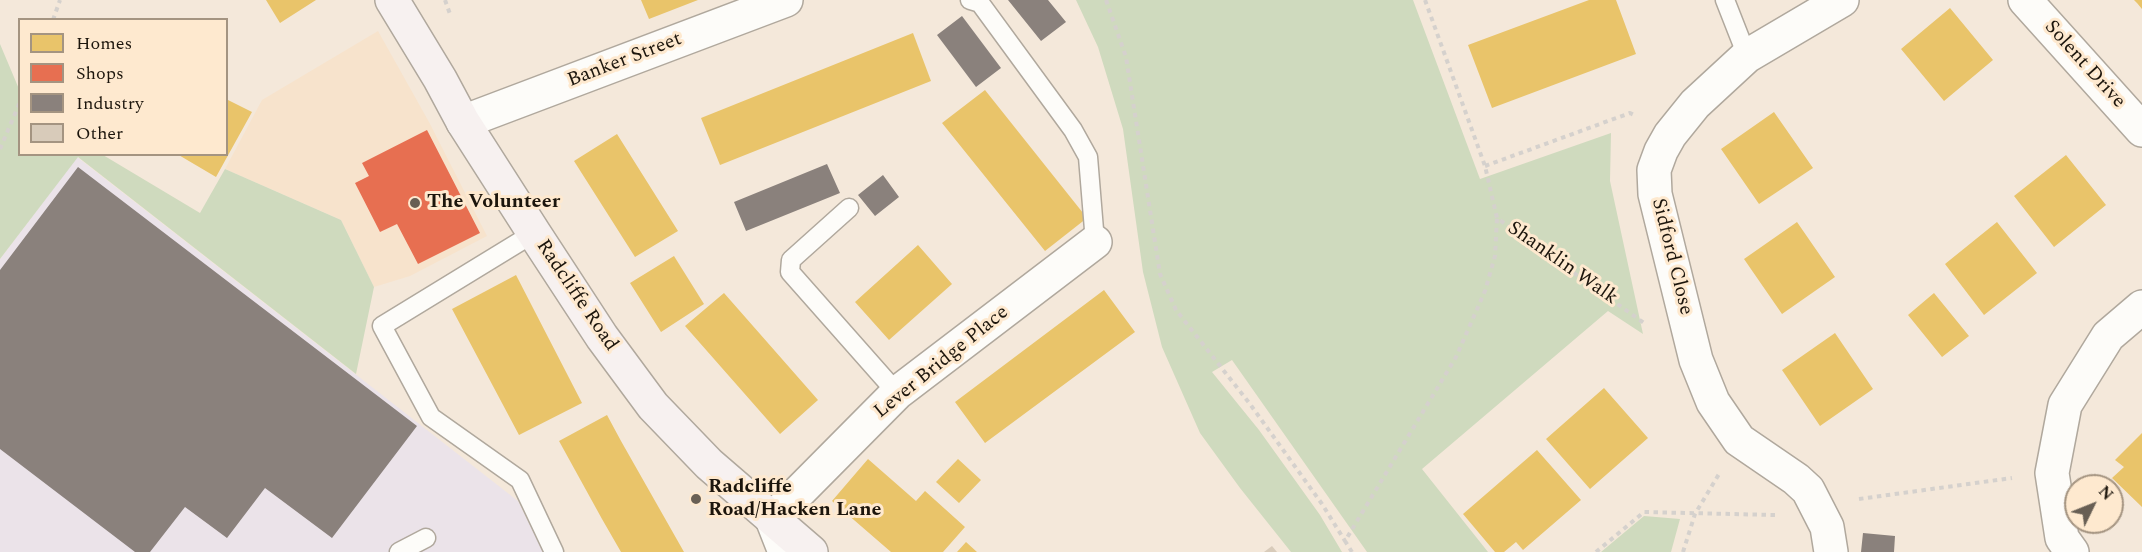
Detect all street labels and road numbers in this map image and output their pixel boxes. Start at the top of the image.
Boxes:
street label: Solent Drive [2038,16,2130,114]
street label: Banker Street [564,28,686,94]
street label: Sidford Close [1645,196,1697,318]
street label: Shanklin Walk [1502,217,1622,311]
street label: Radcliffe Road [530,236,622,356]
street label: Lever Bridge Place [870,301,1014,425]

